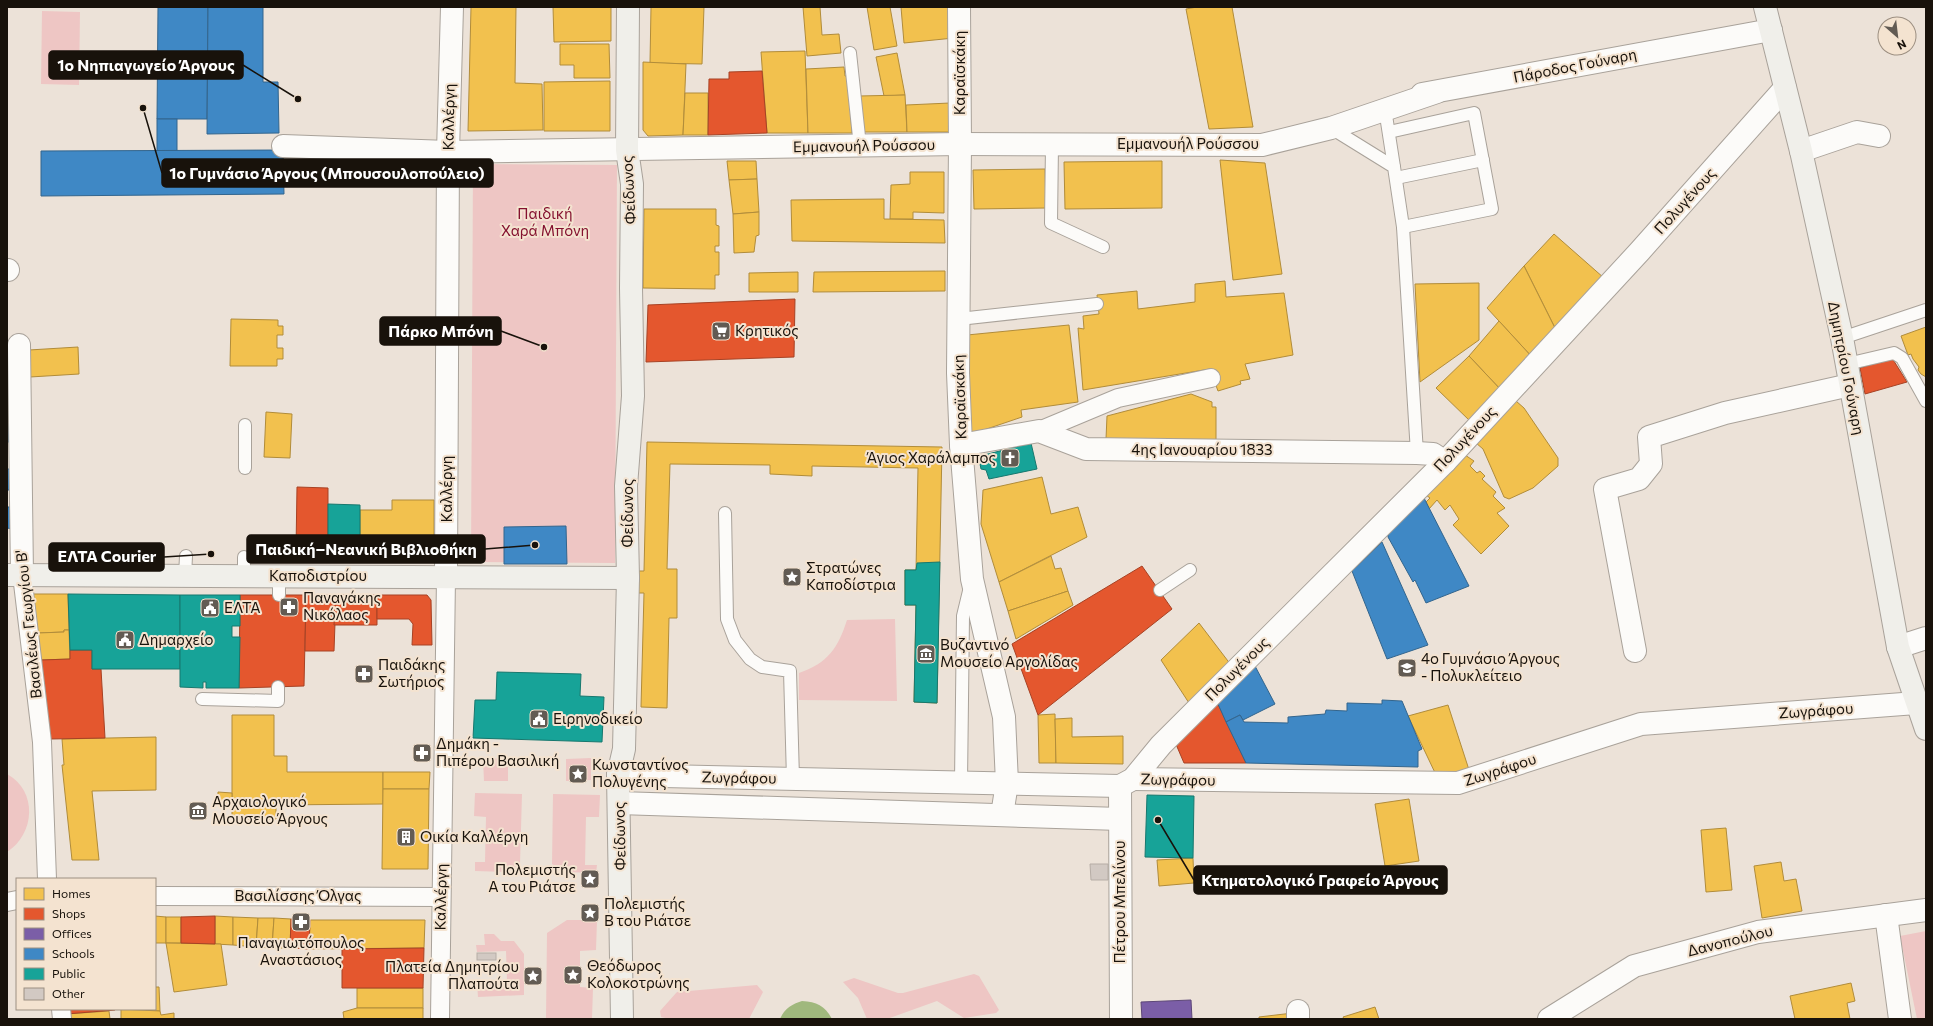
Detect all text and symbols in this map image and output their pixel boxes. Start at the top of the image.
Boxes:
north arrow [1877,16,1917,56]
street label: Καραϊσκάκη [950,31,968,115]
text: N [1895,38,1909,53]
street label: Πάροδος Γούναρη [1512,44,1638,86]
callout: 1ο Νηπιαγωγείο Άργους [49,51,243,79]
text: 1ο Νηπιαγωγείο Άργους [57,55,235,74]
street label: Καλλέργη [438,83,458,151]
street label: Εμμανουήλ Ρούσσου [1117,134,1259,152]
street label: Εμμανουήλ Ρούσσου [793,135,935,155]
street label: Φείδωνος [617,155,639,225]
callout: 1ο Γυμνάσιο Άργους (Μπουσουλοπούλειο) [162,159,493,187]
text: 1ο Γυμνάσιο Άργους (Μπουσουλοπούλειο) [169,163,485,182]
street label: Πολυγένους [1650,163,1719,237]
park label: Παιδική Χαρά Μπόνη [501,204,589,239]
street label: Δημητρίου Γούναρη [1825,299,1869,436]
callout: Πάρκο Μπόνη [380,317,501,345]
supermarket icon: Κρητικός [710,320,732,342]
text: Πάρκο Μπόνη [388,321,494,340]
place label: Κρητικός [735,321,799,339]
street label: Καραϊσκάκη [949,354,969,440]
street label: Πολυγένους [1429,402,1499,475]
street label: 4ης Ιανουαρίου 1833 [1131,440,1273,458]
church icon: Άγιος Χαράλαμπος [999,447,1021,469]
place label: Άγιος Χαράλαμπος [866,448,996,466]
street label: Καλλέργη [437,456,455,522]
street label: Φείδωνος [618,479,636,547]
callout: Παιδική–Νεανική Βιβλιοθήκη [247,535,485,563]
text: Παιδική–Νεανική Βιβλιοθήκη [255,539,477,558]
callout: ΕΛΤΑ Courier [49,543,164,571]
text: ΕΛΤΑ Courier [58,546,157,565]
street label: Βασιλέως Γεωργίου Β' [11,549,45,699]
place label: Στρατώνες Καποδίστρια [806,558,896,593]
street label: Καποδιστρίου [269,566,367,584]
place icon: Στρατώνες Καποδίστρια [781,566,803,588]
place label: Παναγάκης Νικόλαος [303,588,381,623]
pharmacy icon: Παναγάκης Νικόλαος [278,596,300,618]
public building icon: ΕΛΤΑ [199,597,221,619]
place label: ΕΛΤΑ [224,598,261,616]
public building icon: Δημαρχείο [114,629,136,651]
place label: Δημαρχείο [139,630,214,648]
street label: Πολυγένους [1201,633,1272,704]
place label: Βυζαντινό Μουσείο Αργολίδας [940,635,1078,670]
museum icon: Βυζαντινό Μουσείο Αργολίδας [915,643,937,665]
place label: 4ο Γυμνάσιο Άργους - Πολυκλείτειο [1421,649,1560,684]
place label: Παιδάκης Σωτήριος [378,655,445,690]
school or university icon: 4ο Γυμνάσιο Άργους - Πολυκλείτειο [1396,657,1418,679]
pharmacy icon: Παιδάκης Σωτήριος [353,663,375,685]
street label: Ζωγράφου [1778,698,1854,722]
public building icon: Ειρηνοδικείο [528,708,550,730]
place label: Ειρηνοδικείο [553,709,643,727]
place label: Δημάκη - Πιπέρου Βασιλική [436,734,559,769]
pharmacy icon: Δημάκη - Πιπέρου Βασιλική [411,742,433,764]
street label: Ζωγράφου [1461,749,1538,789]
place label: Κωνσταντίνος Πολυγένης [592,755,689,790]
place icon: Κωνσταντίνος Πολυγένης [567,763,589,785]
street label: Ζωγράφου [701,767,777,787]
street label: Ζωγράφου [1140,769,1216,789]
place label: Αρχαιολογικό Μουσείο Άργους [212,792,328,827]
museum icon: Αρχαιολογικό Μουσείο Άργους [187,800,209,822]
street label: Φείδωνος [609,801,629,871]
building icon: Οικία Καλλέργη [395,826,417,848]
place label: Οικία Καλλέργη [420,827,528,845]
street label: Πέτρου Μπελίνου [1110,841,1128,963]
place label: Πολεμιστής Α του Ριάτσε [488,860,576,895]
street label: Καλλέργη [430,863,450,931]
callout: Κτηματολογικό Γραφείο Άργους [1194,866,1447,894]
place icon: Πολεμιστής Α του Ριάτσε [579,868,601,890]
text: Κτηματολογικό Γραφείο Άργους [1201,870,1439,889]
legend [16,878,156,1010]
text: Homes [52,886,90,900]
street label: Βασιλίσσης Όλγας [235,886,361,904]
place label: Πολεμιστής Β του Ριάτσε [604,894,691,929]
place icon: Πολεμιστής Β του Ριάτσε [579,902,601,924]
text: Shops [52,906,86,920]
pharmacy icon: Παναγιωτόπουλος Αναστάσιος [290,911,312,933]
street label: Δανοπούλου [1685,921,1774,959]
text: Offices [52,926,92,940]
place label: Παναγιωτόπουλος Αναστάσιος [237,933,365,968]
text: Schools [52,946,95,960]
place label: Θεόδωρος Κολοκοτρώνης [587,956,690,991]
place label: Πλατεία Δημητρίου Πλαπούτα [385,957,519,992]
place icon: Θεόδωρος Κολοκοτρώνης [562,964,584,986]
place icon: Πλατεία Δημητρίου Πλαπούτα [522,965,544,987]
text: Public [52,966,85,980]
text: Other [52,986,85,1000]

